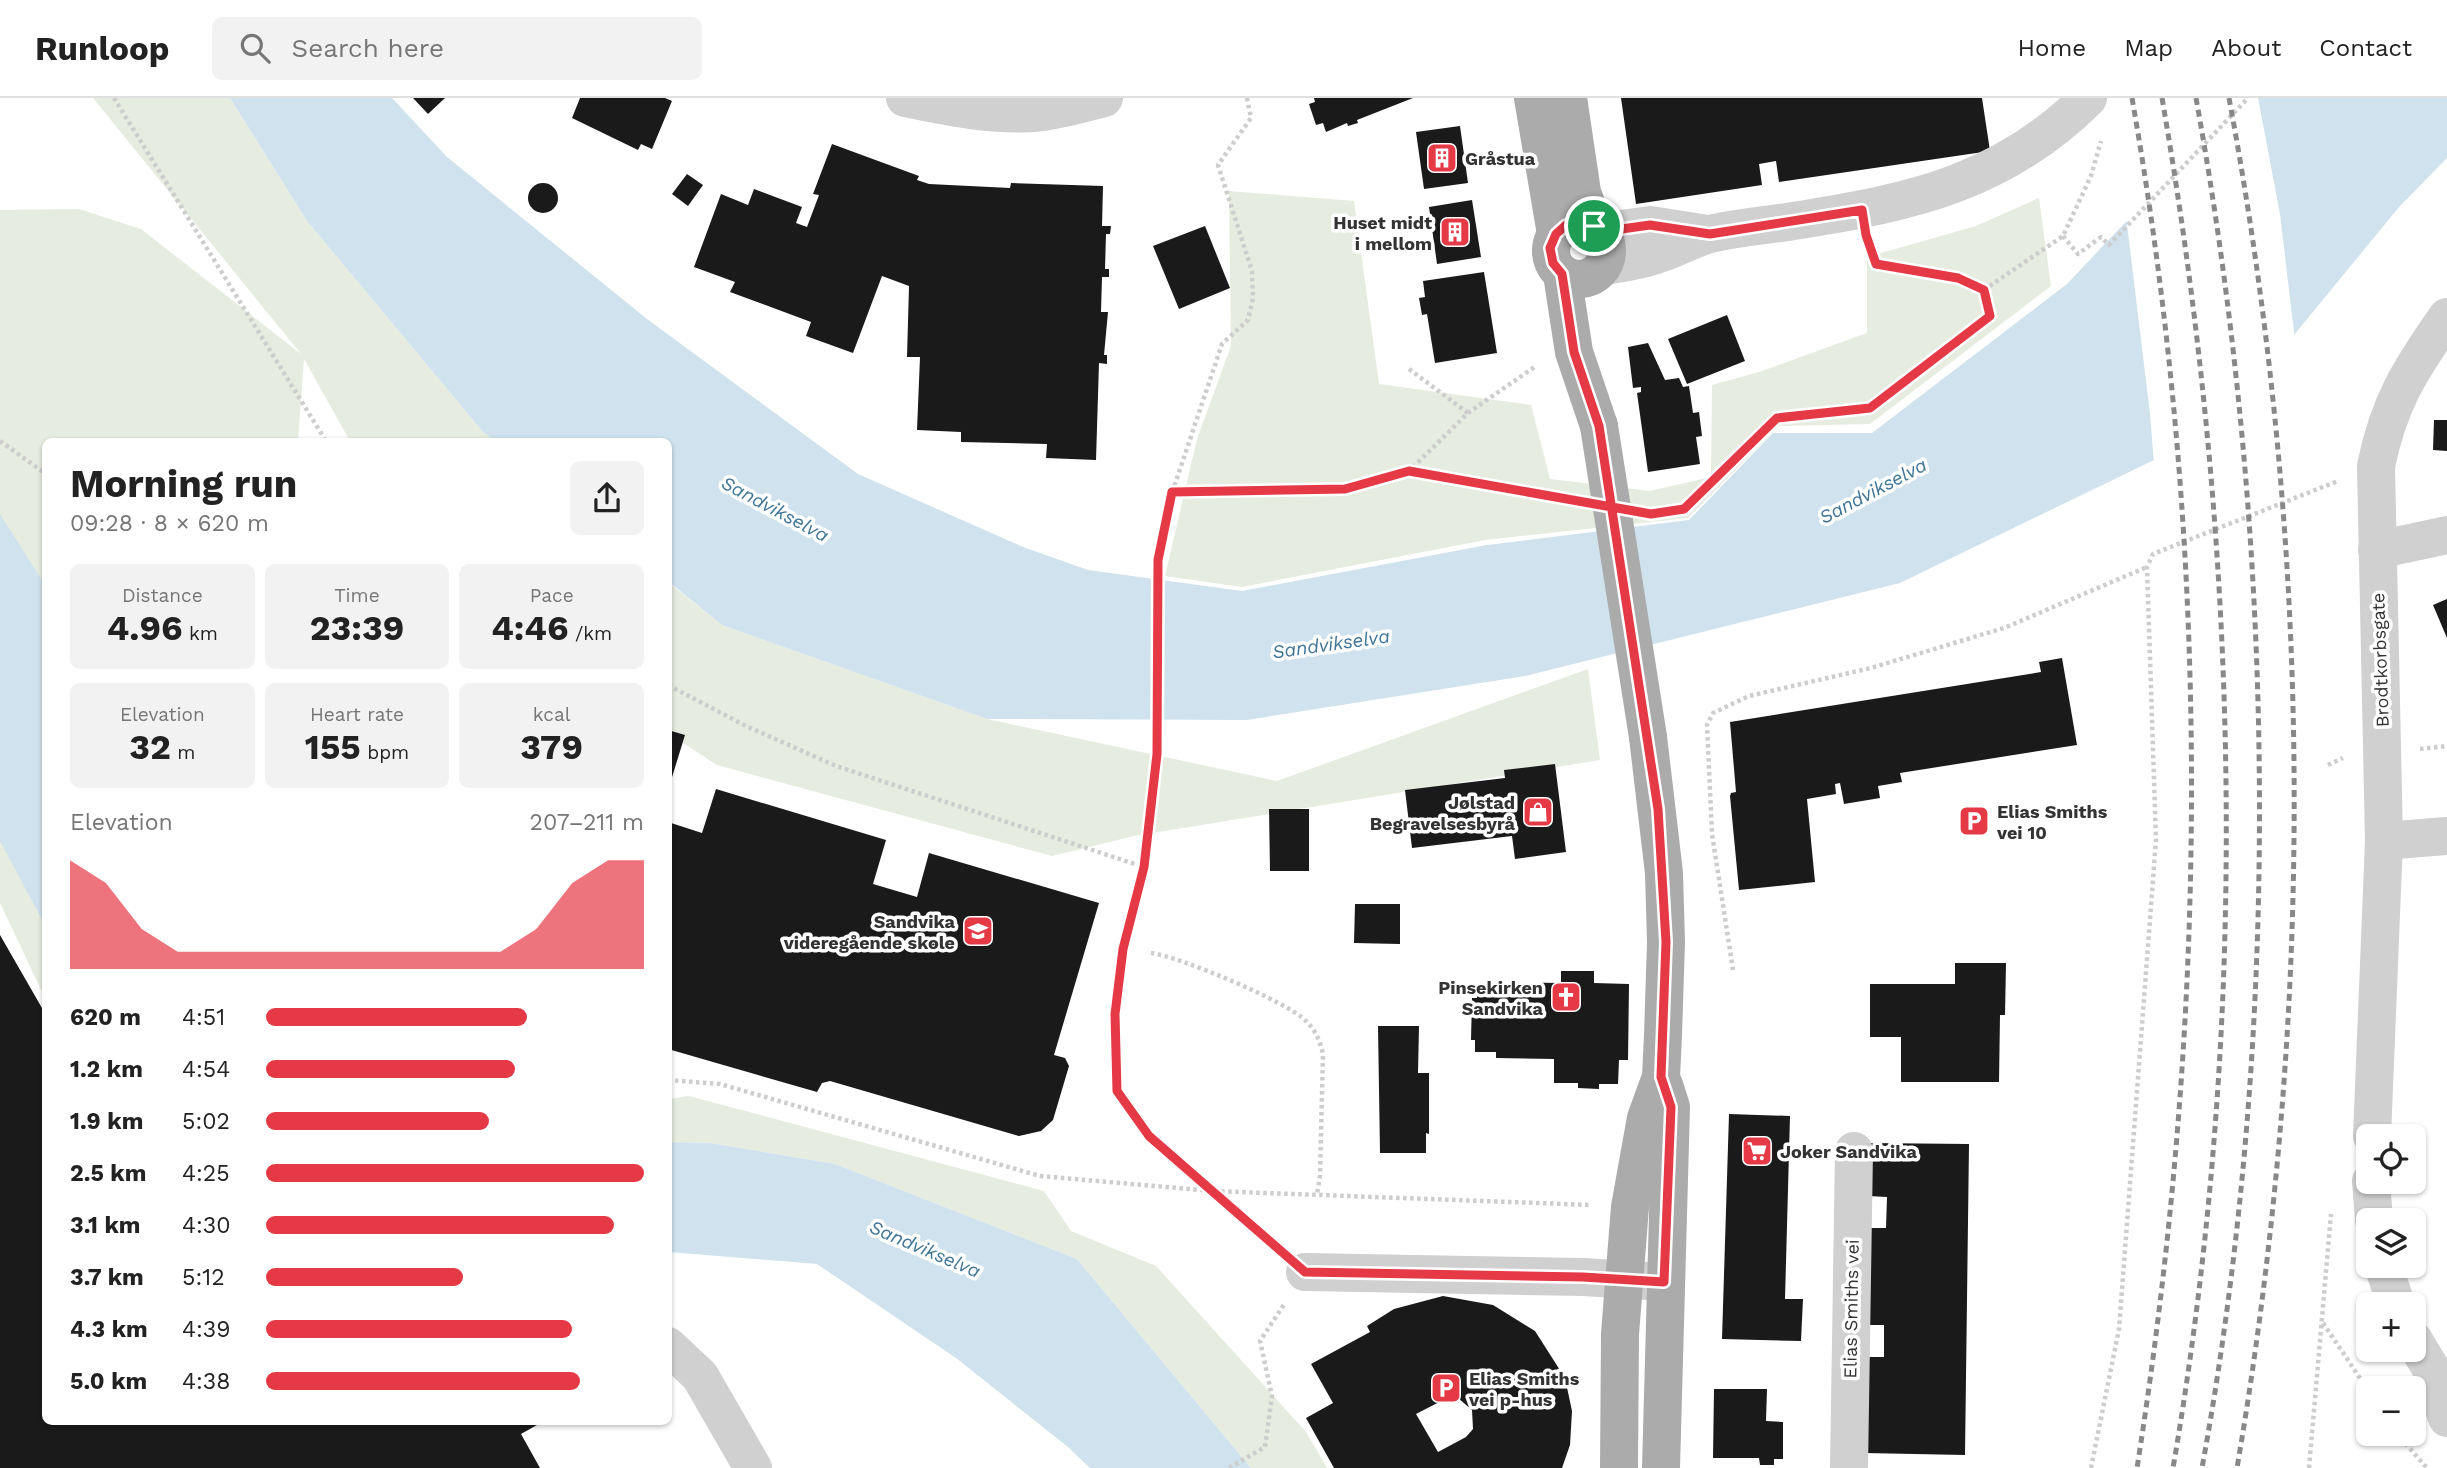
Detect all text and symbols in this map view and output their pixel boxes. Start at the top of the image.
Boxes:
search box [212,17,702,80]
text: Runloop [35,29,170,68]
icon: search [236,29,274,67]
text: Search here [292,33,444,63]
text: Home [2018,34,2086,62]
text: Map [2124,34,2173,62]
text: About [2211,34,2281,62]
text: Contact [2319,34,2412,62]
building icon: Gråstua [1425,141,1459,175]
place label: Gråstua [1465,148,1536,169]
pin [1564,196,1624,256]
icon: arrive [1575,207,1613,245]
place label: Huset midt i mellom [1333,212,1432,254]
building icon: Huset midt i mellom [1438,215,1472,249]
water label: Sandvikselva [1815,453,1931,529]
button: share [570,461,644,535]
text: Morning run [70,462,297,506]
water label: Sandvikselva [717,471,833,547]
text: 09:28 · 8 × 620 m [70,510,269,537]
text: Distance [122,584,203,607]
text: Time [334,584,380,607]
text: Pace [530,584,574,607]
street label: Brodtkorbsgate [2367,592,2393,728]
text: 4.96 [107,607,183,649]
text: 23:39 [310,607,404,649]
text: 4:46 [491,607,569,649]
text: km [183,622,218,645]
text: /km [569,622,612,645]
water label: Sandvikselva [1271,624,1392,664]
text: Elevation [120,703,205,726]
text: Heart rate [310,703,404,726]
text: kcal [533,703,570,726]
text: 32 [129,726,171,768]
text: 155 [305,726,361,768]
text: 379 [520,726,583,768]
text: m [171,741,195,764]
text: bpm [361,741,409,764]
place label: Jølstad Begravelsesbyrå [1370,792,1516,834]
shop icon: Jølstad Begravelsesbyrå [1521,795,1555,829]
place label: Elias Smiths vei 10 [1996,801,2108,843]
parking icon: Elias Smiths vei 10 [1957,804,1991,838]
text: Elevation [70,809,173,836]
text: 207–211 m [530,809,644,836]
place label: Sandvika videregående skole [783,911,956,953]
school or university icon: Sandvika videregående skole [961,914,995,948]
place label: Pinsekirken Sandvika [1438,977,1544,1019]
church icon: Pinsekirken Sandvika [1549,980,1583,1014]
text: 620 m [70,1004,141,1031]
text: 4:51 [182,1004,225,1031]
text: 1.2 km [70,1056,143,1083]
text: 4:54 [182,1056,230,1083]
text: 1.9 km [70,1108,143,1135]
text: 5:02 [182,1108,230,1135]
map controls [2356,1124,2426,1446]
button: locate [2356,1124,2426,1194]
supermarket icon: Joker Sandvika [1740,1134,1774,1168]
place label: Joker Sandvika [1780,1141,1917,1162]
text: 2.5 km [70,1160,146,1187]
text: 4:25 [182,1160,230,1187]
button: layers [2356,1208,2426,1278]
text: 3.1 km [70,1212,140,1239]
text: 4:30 [182,1212,231,1239]
water label: Sandvikselva [866,1215,984,1283]
street label: Elias Smiths vei [1839,1239,1863,1379]
text: 3.7 km [70,1264,144,1291]
text: 5:12 [182,1264,225,1291]
button: + [2356,1292,2426,1362]
text: 4.3 km [70,1316,148,1343]
text: 4:39 [182,1316,230,1343]
text: 5.0 km [70,1368,147,1395]
text: 4:38 [182,1368,230,1395]
place label: Elias Smiths vei p-hus [1468,1368,1580,1410]
parking icon: Elias Smiths vei p-hus [1429,1371,1463,1405]
button: − [2356,1376,2426,1446]

